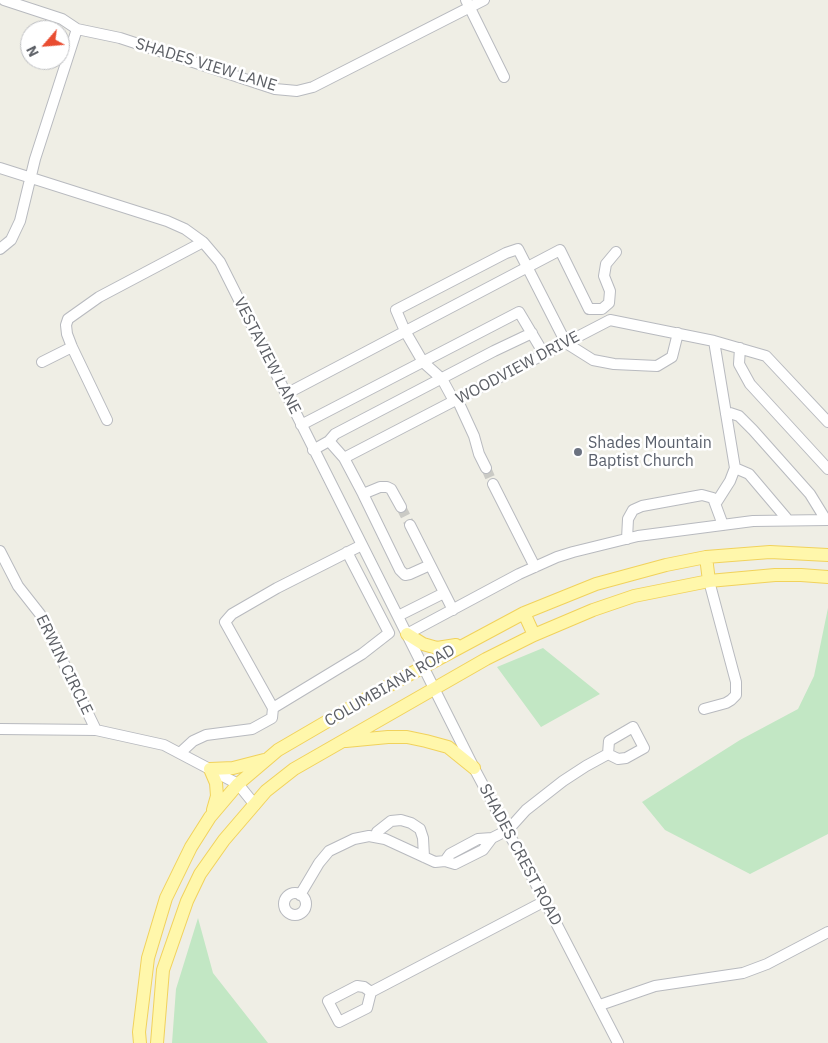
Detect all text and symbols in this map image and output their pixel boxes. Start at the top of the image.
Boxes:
north arrow [20,20,70,70]
street label: SHADES VIEW LANE [133,34,279,96]
text: N [22,43,43,60]
street label: VESTAVIEW LANE [229,294,305,418]
street label: WOODVIEW DRIVE [453,327,583,409]
place label: Shades Mountain Baptist Church [588,433,712,471]
marker: Shades Mountain Baptist Church [572,446,584,458]
street label: ERWIN CIRCLE [32,612,96,718]
street label: COLUMBIANA ROAD [322,641,458,731]
street label: SHADES CREST ROAD [475,781,565,929]

